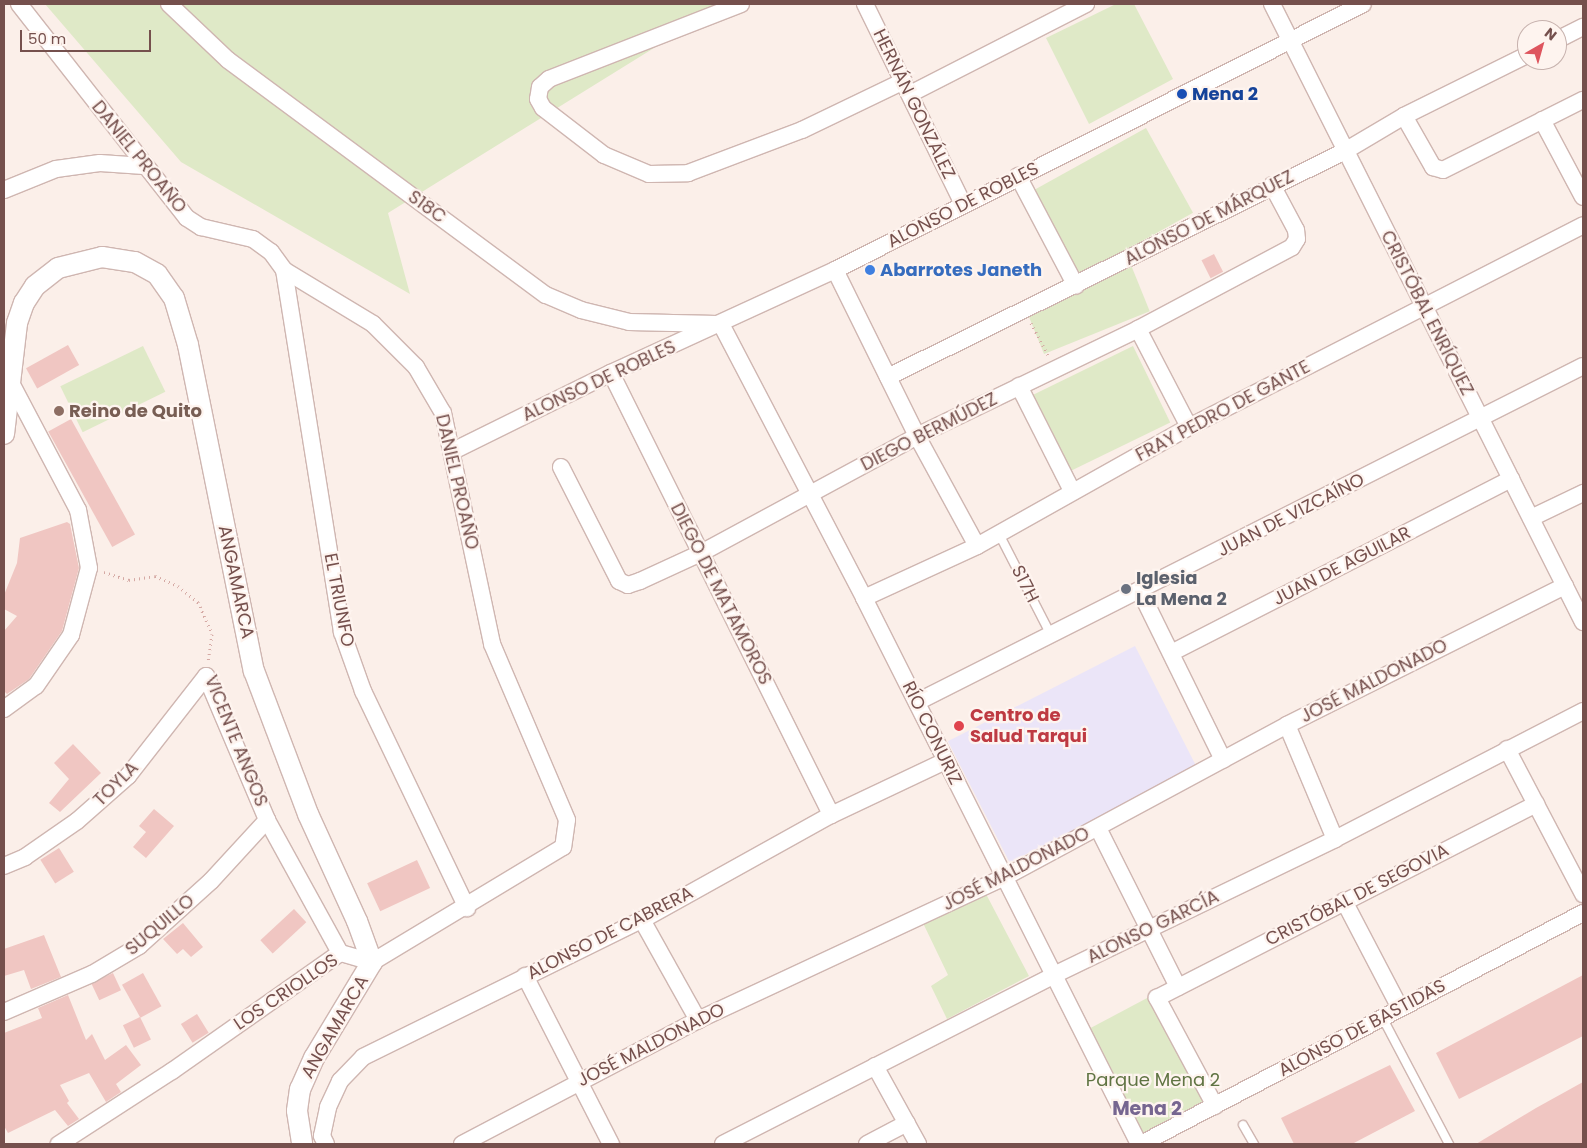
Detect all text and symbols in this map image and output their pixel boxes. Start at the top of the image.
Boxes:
scale bar [22,20,154,52]
north arrow [1517,20,1567,70]
text: N [1540,23,1561,45]
street label: HERNÁN GONZÁLEZ [868,25,960,183]
text: 50 m [28,28,66,49]
place label: Mena 2 [1192,83,1258,105]
marker: Mena 2 [1176,88,1188,100]
street label: DANIEL PROAÑO [87,97,191,217]
street label: ALONSO DE ROBLES [884,158,1042,252]
street label: ALONSO DE MÁRQUEZ [1121,166,1297,270]
street label: S18C [404,186,450,228]
street label: CRISTÓBAL ENRÍQUEZ [1376,227,1478,399]
place label: Abarrotes Janeth [880,259,1042,281]
marker: Abarrotes Janeth [864,264,876,276]
street label: ALONSO DE ROBLES [519,336,679,426]
street label: FRAY PEDRO DE GANTE [1132,356,1314,466]
street label: DIEGO BERMÚDEZ [857,388,1001,476]
place label: Reino de Quito [69,400,202,422]
marker: Reino de Quito [53,405,65,417]
street label: DANIEL PROAÑO [431,412,483,552]
street label: JUAN DE VIZCAÍNO [1214,469,1368,561]
street label: DIEGO DE MATAMOROS [666,500,776,688]
street label: JUAN DE AGUILAR [1270,522,1414,610]
street label: ANGAMARCA [213,523,259,641]
street label: EL TRIUNFO [319,551,359,649]
street label: S17H [1007,562,1043,606]
place label: Iglesia La Mena 2 [1136,568,1227,610]
marker: Iglesia La Mena 2 [1120,583,1132,595]
street label: JOSÉ MALDONADO [1297,635,1451,727]
street label: VICENTE ANGOS [200,672,272,810]
street label: RÍO CONURIZ [898,678,966,788]
place label: Centro de Salud Tarqui [970,705,1087,748]
marker: Centro de Salud Tarqui [952,719,966,733]
street label: TOYLA [89,757,143,811]
street label: JOSÉ MALDONADO [939,823,1093,915]
street label: CRISTÓBAL DE SEGOVIA [1262,839,1452,951]
street label: ALONSO DE CABRERA [523,882,697,984]
street label: ALONSO GARCÍA [1084,886,1222,968]
street label: SUQUILLO [121,890,199,960]
street label: LOS CRIOLLOS [230,949,342,1035]
street label: ANGAMARCA [297,972,373,1082]
street label: ALONSO DE BASTIDAS [1275,975,1449,1081]
street label: JOSÉ MALDONADO [574,999,728,1091]
park label: Parque Mena 2 [1086,1069,1220,1091]
district label: Mena 2 [1112,1098,1182,1120]

